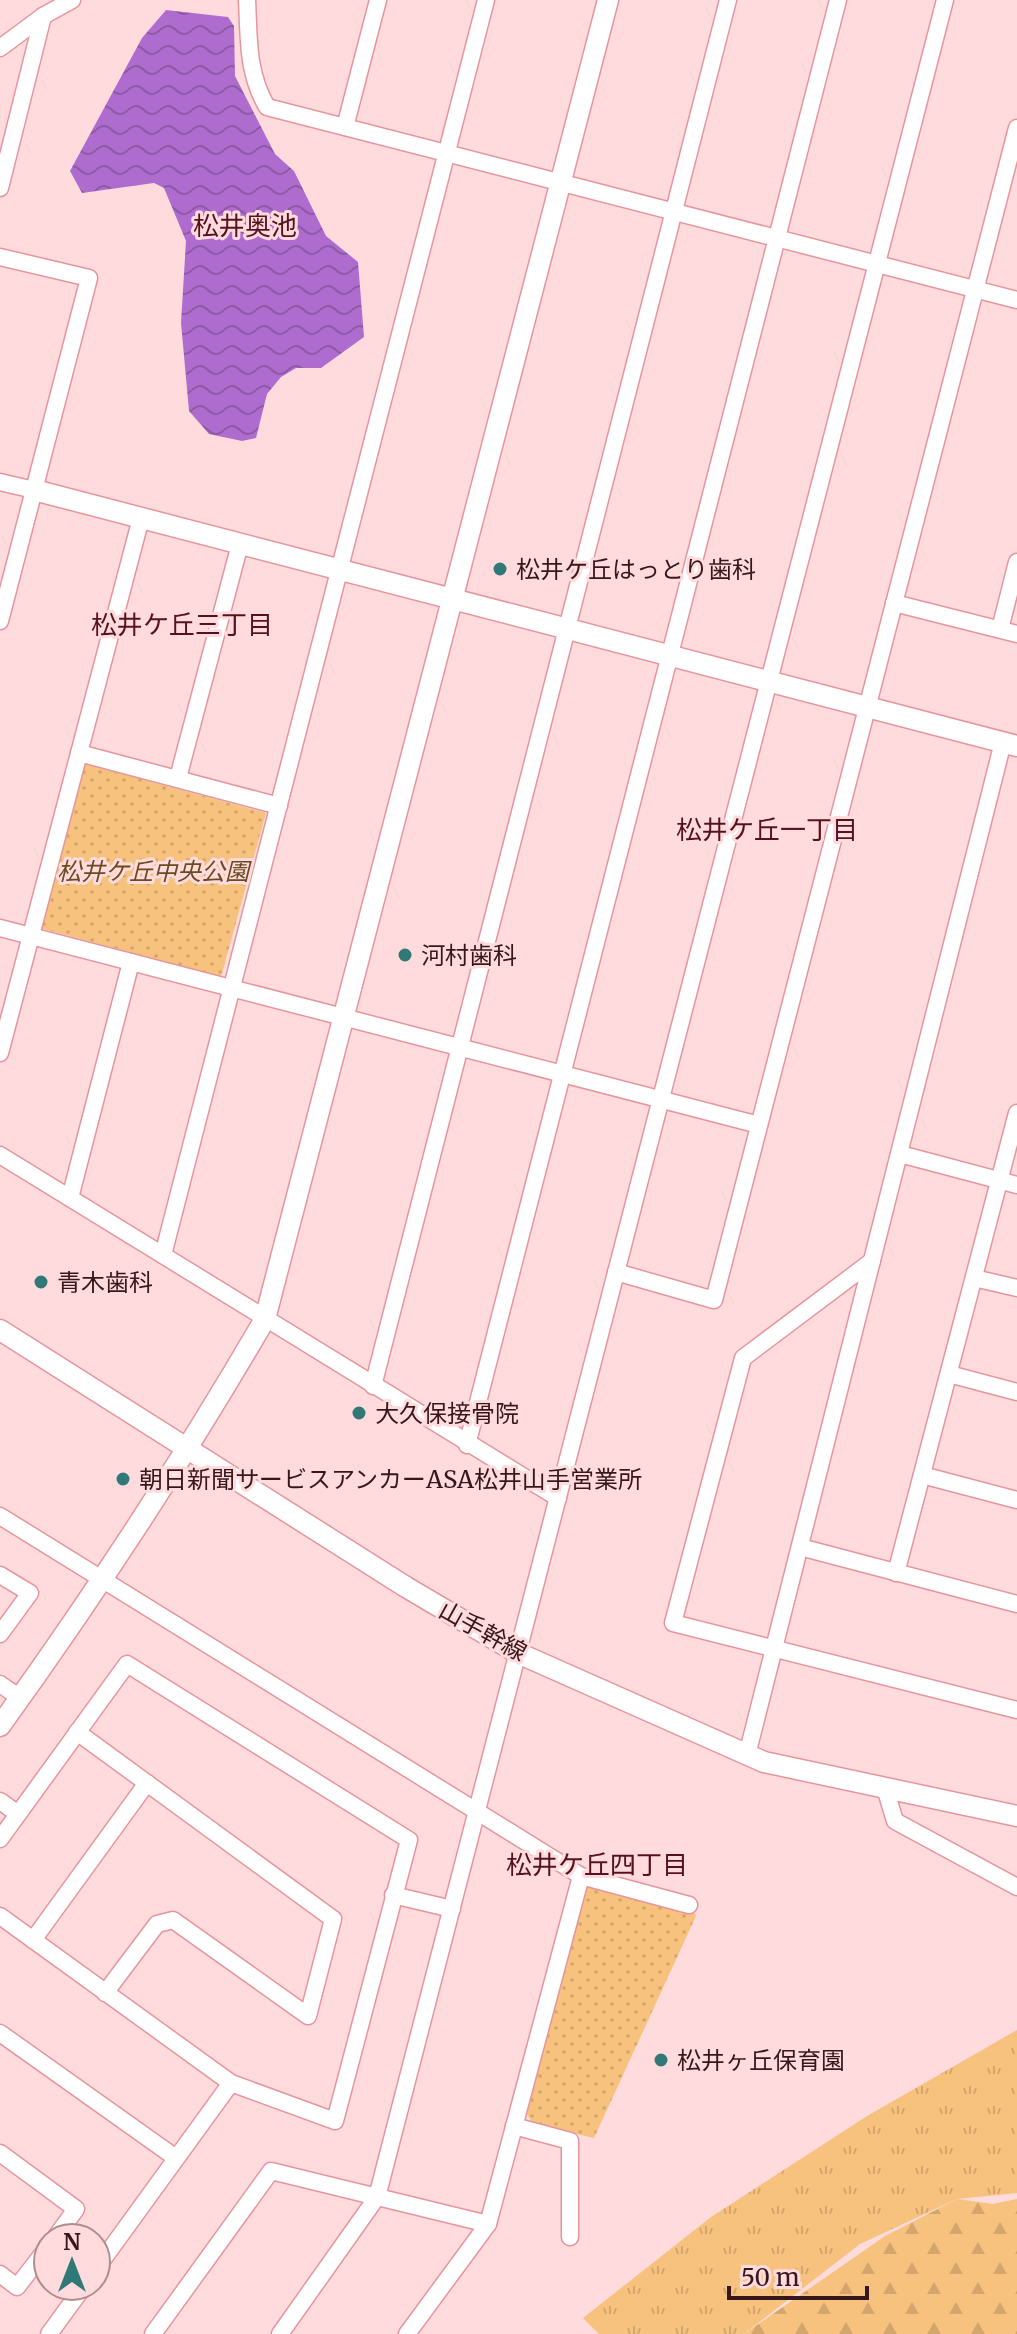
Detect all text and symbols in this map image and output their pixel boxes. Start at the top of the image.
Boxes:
district label: 松井奥池 [193,209,297,242]
place label: 松井ケ丘はっとり歯科 [516,554,756,585]
marker: 松井ケ丘はっとり歯科 [491,560,509,578]
district label: 松井ケ丘三丁目 [91,608,273,641]
district label: 松井ケ丘一丁目 [676,813,858,846]
park label: 松井ケ丘中央公園 [57,856,252,887]
place label: 河村歯科 [421,940,517,971]
marker: 河村歯科 [396,946,414,964]
place label: 青木歯科 [57,1267,153,1298]
marker: 青木歯科 [32,1273,50,1291]
place label: 大久保接骨院 [375,1398,519,1429]
marker: 大久保接骨院 [350,1404,368,1422]
place label: 朝日新聞サービスアンカーASA松井山手営業所 [139,1464,642,1495]
marker: 朝日新聞サービスアンカーASA松井山手営業所 [114,1470,132,1488]
street label: 山手幹線 [434,1594,532,1668]
district label: 松井ケ丘四丁目 [506,1848,688,1881]
place label: 松井ヶ丘保育園 [677,2045,845,2076]
marker: 松井ヶ丘保育園 [652,2051,670,2069]
north arrow [32,2222,112,2302]
text: N [63,2228,81,2256]
scale bar [729,2250,867,2300]
text: 50 m [741,2262,800,2293]

